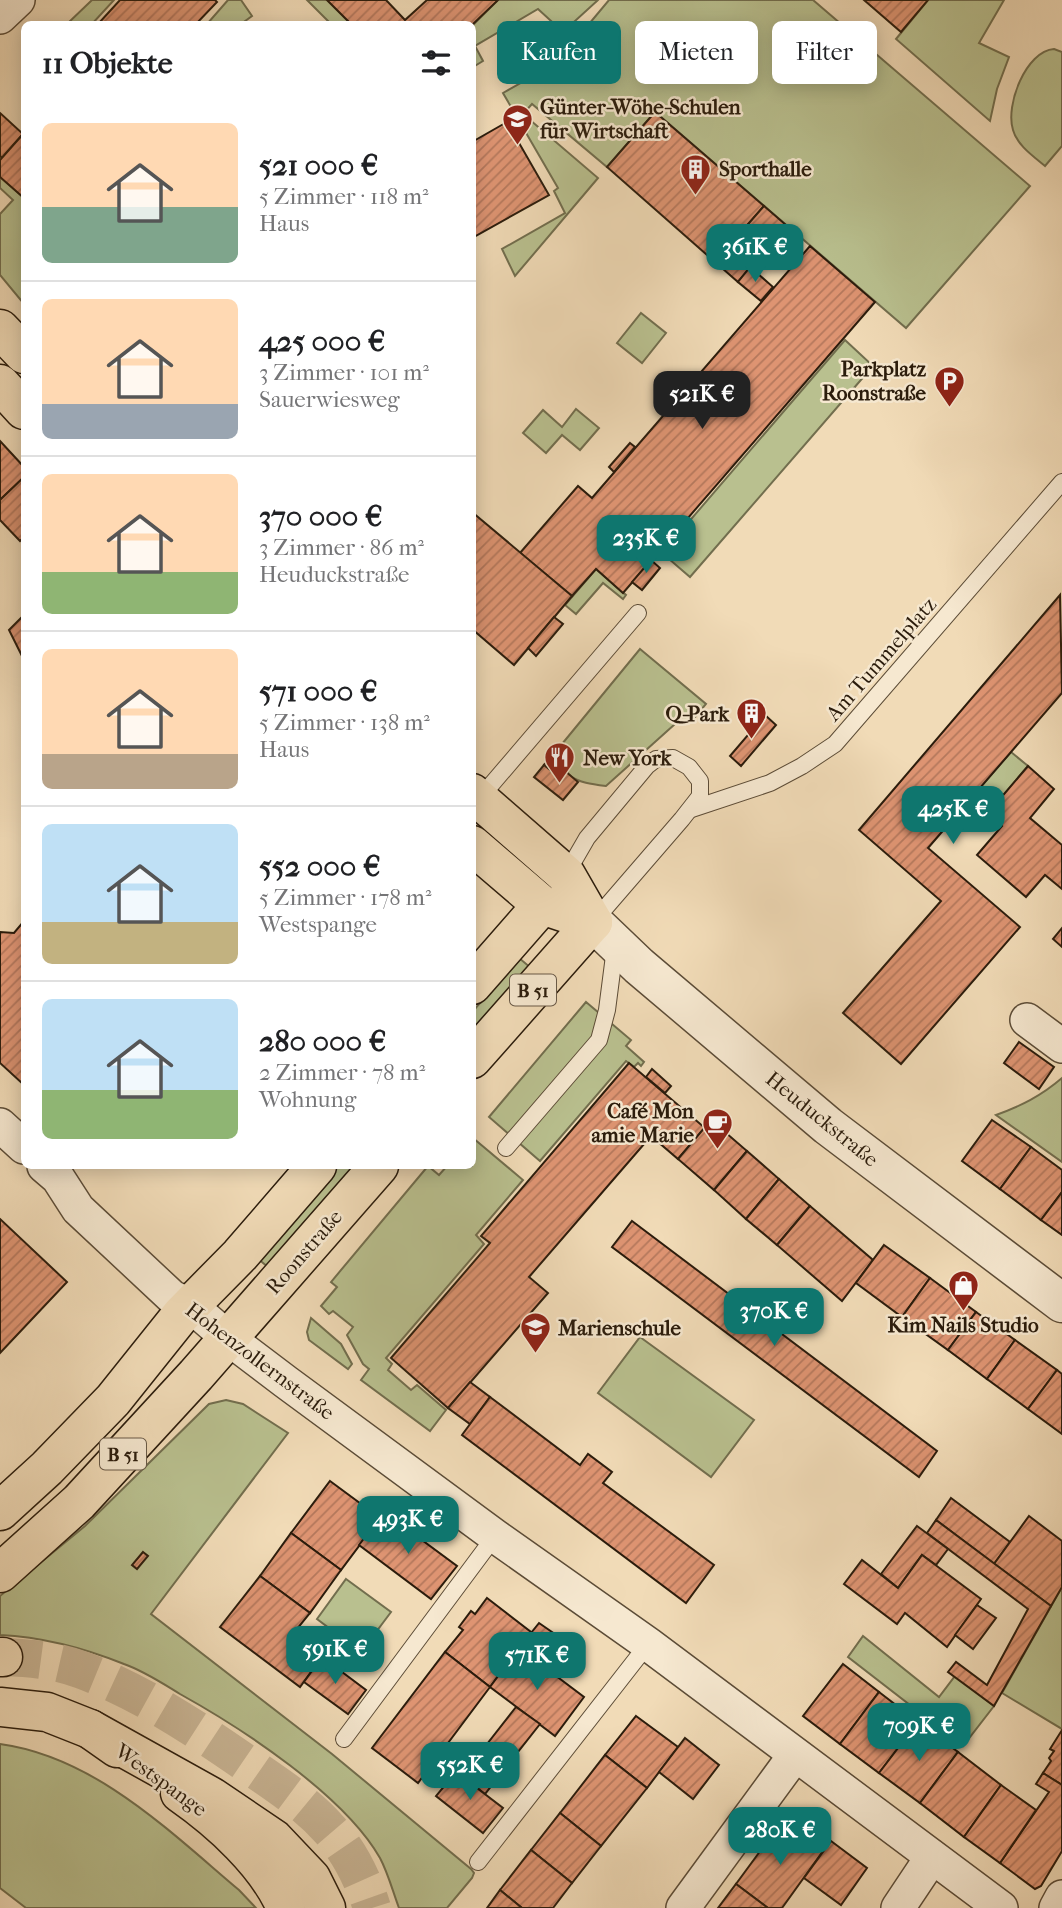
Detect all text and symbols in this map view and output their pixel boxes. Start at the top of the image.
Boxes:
chip: Kaufen [497,21,621,84]
chip: Mieten [635,21,758,84]
chip: Filter [772,21,877,84]
icon: filters [417,44,455,82]
text: 11 Objekte [42,46,173,81]
place label: Günter-Wöhe-Schulen für Wirtschaft [539,95,742,143]
school or university icon: Günter-Wöhe-Schulen für Wirtschaft [500,102,534,146]
text: 521 000 € [259,148,378,183]
icon: home [98,151,182,235]
building icon: Sporthalle [679,152,713,196]
place label: Sporthalle [719,157,812,181]
text: 5 Zimmer · 118 m² [259,183,429,210]
text: Haus [259,210,309,237]
pin: 361K € [698,224,812,284]
text: 361K € [722,233,788,260]
text: 425 000 € [259,324,385,359]
icon: home [98,327,182,411]
place label: Parkplatz Roonstraße [822,357,927,405]
text: 3 Zimmer · 101 m² [259,359,429,386]
parking icon: Parkplatz Roonstraße [932,364,966,408]
pin: 521K € [645,372,759,431]
text: 521K € [669,380,735,407]
text: Sauerwiesweg [259,386,400,413]
text: 370 000 € [259,499,383,534]
icon: home [98,502,182,586]
pin: 235K € [589,516,703,575]
text: 235K € [613,524,679,551]
text: 3 Zimmer · 86 m² [259,534,424,561]
text: Heuduckstraße [259,561,410,588]
street label: Am Tummelplatz [820,592,941,726]
text: 571 000 € [259,674,378,709]
icon: home [98,677,182,761]
building icon: Q-Park [735,697,769,741]
place label: Q-Park [666,702,730,726]
text: 5 Zimmer · 138 m² [259,709,430,736]
text: Haus [259,736,309,763]
restaurant icon: New York [543,741,577,785]
place label: New York [583,746,673,770]
pin: 425K € [896,786,1010,846]
text: 425K € [918,795,988,822]
text: 552 000 € [259,849,381,884]
icon: home [98,852,182,936]
text: 5 Zimmer · 178 m² [259,884,431,911]
text: Westspange [259,911,377,938]
road number: B 51 [510,974,556,1006]
text: 280 000 € [259,1024,386,1059]
icon: home [98,1027,182,1111]
text: 2 Zimmer · 78 m² [259,1059,425,1086]
street label: Heuduckstraße [761,1066,883,1172]
text: Wohnung [259,1086,356,1113]
place label: Café Mon amie Marie [592,1099,695,1147]
cafe icon: Café Mon amie Marie [700,1106,734,1150]
street label: Roonstraße [261,1205,347,1299]
shop icon: Kim Nails Studio [946,1268,980,1312]
pin: 370K € [717,1288,831,1348]
street label: Hohenzollernstraße [181,1297,339,1425]
text: 370K € [740,1297,808,1324]
school or university icon: Marienschule [518,1311,552,1355]
place label: Kim Nails Studio [887,1313,1039,1337]
place label: Marienschule [557,1316,681,1340]
road number: B 51 [100,1438,146,1470]
pin: 493K € [351,1496,465,1556]
text: 493K € [373,1505,443,1532]
pin: 591K € [278,1626,392,1686]
pin: 571K € [480,1632,594,1692]
text: 591K € [302,1635,368,1662]
text: 571K € [505,1641,569,1668]
pin: 709K € [862,1704,976,1763]
text: 709K € [883,1712,955,1739]
street label: Westspange [110,1738,212,1821]
pin: 552K € [413,1742,527,1802]
text: 552K € [437,1751,503,1778]
pin: 280K € [723,1808,837,1867]
text: 280K € [744,1816,816,1843]

